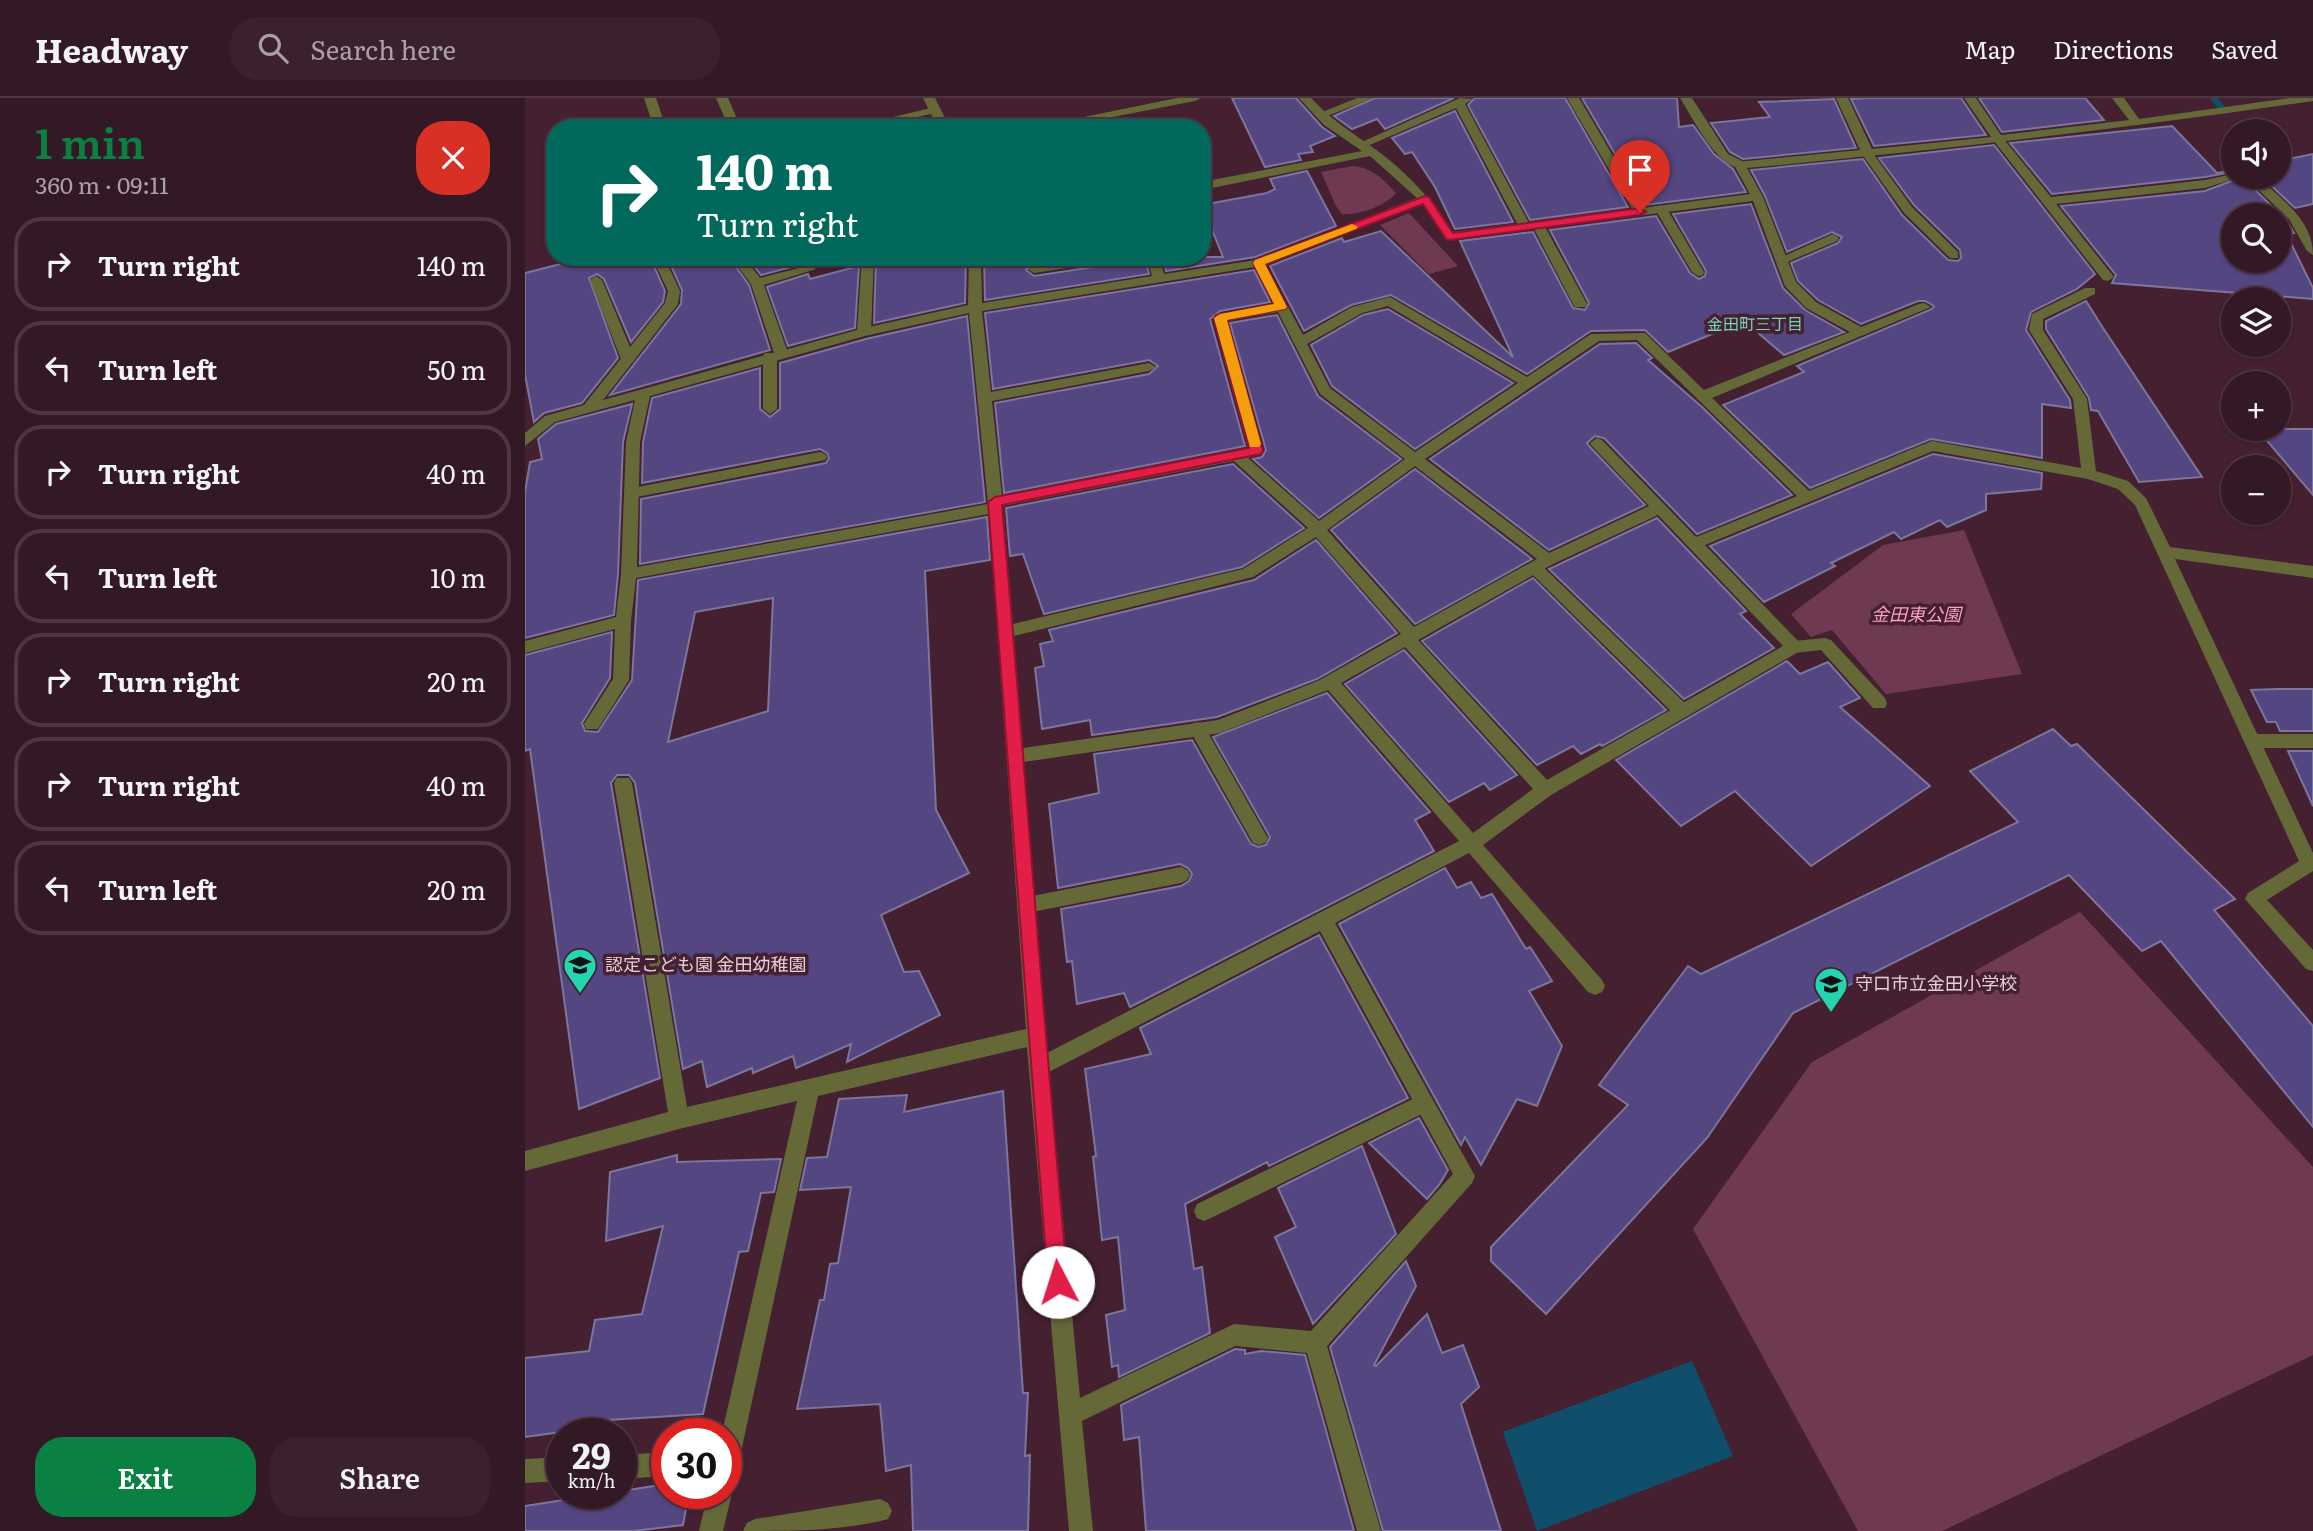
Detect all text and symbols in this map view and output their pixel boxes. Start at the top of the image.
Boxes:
search box [230,17,720,80]
text: Headway [35,24,188,73]
icon: search [254,29,292,67]
text: Search here [310,29,456,68]
text: Map [1964,31,2015,66]
text: Directions [2053,31,2173,66]
text: Saved [2211,31,2278,66]
text: 1 min [35,110,145,172]
map controls [2221,119,2291,525]
button: sound [2221,119,2291,189]
button: close [416,121,490,195]
text: 140 m [696,132,833,205]
pin [1610,140,1670,212]
icon: right [581,147,672,238]
icon: arrive [1621,151,1659,189]
text: 360 m · 09:11 [35,167,169,201]
text: Turn right [696,199,858,247]
button: search [2221,203,2291,273]
icon: right [39,245,77,283]
text: Turn right [98,245,240,284]
text: 140 m [417,245,486,284]
button: layers [2221,287,2291,357]
district label: 金田町三丁目 [1707,311,1803,335]
icon: left [39,349,77,387]
text: Turn left [98,349,217,388]
text: 50 m [427,349,486,388]
button: + [2221,371,2291,441]
icon: right [39,453,77,491]
text: Turn right [98,453,240,492]
text: 40 m [426,453,486,492]
button: − [2221,455,2291,525]
icon: left [39,557,77,595]
text: Turn left [98,557,217,596]
text: 10 m [430,557,486,596]
park label: 金田東公園 [1871,600,1964,627]
icon: right [39,661,77,699]
text: Turn right [98,661,240,700]
text: 20 m [427,661,486,700]
icon: right [39,765,77,803]
text: Turn right [98,765,240,804]
text: 40 m [426,765,486,804]
icon: left [39,869,77,907]
text: Turn left [98,869,217,908]
text: 20 m [427,869,486,908]
school or university icon: 認定こども園 金田幼稚園 [561,946,599,995]
place label: 認定こども園 金田幼稚園 [605,950,807,977]
school or university icon: 守口市立金田小学校 [1812,965,1850,1014]
place label: 守口市立金田小学校 [1855,969,2017,996]
position arrow [1021,1245,1095,1319]
speed limit sign: 30 [651,1418,742,1509]
text: 29 [572,1428,611,1480]
button: Exit [35,1437,256,1517]
button: Share [270,1437,490,1517]
text: km/h [568,1467,615,1494]

